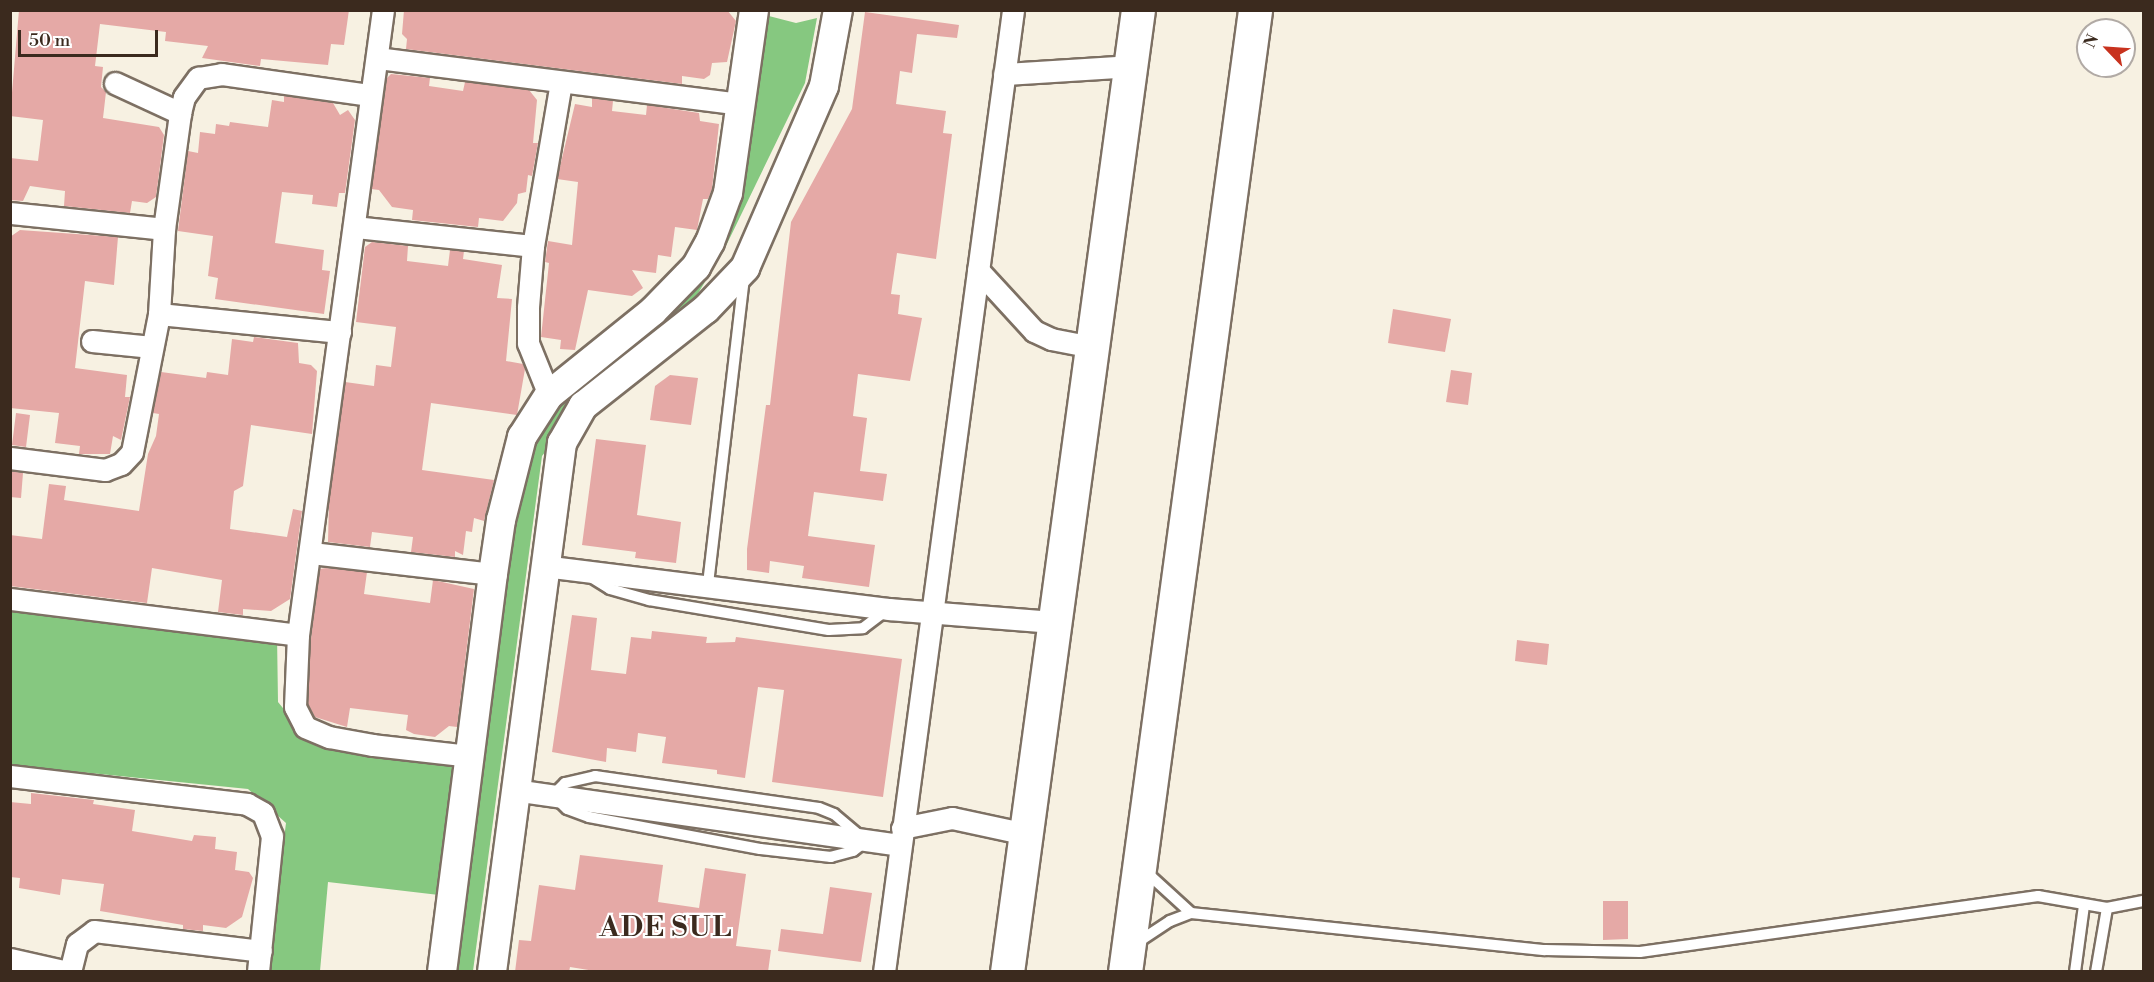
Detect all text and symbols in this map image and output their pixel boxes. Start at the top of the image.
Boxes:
scale bar [21,18,160,56]
north arrow [2076,18,2136,78]
text: 50 m [29,29,70,52]
text: N [2080,31,2103,51]
district label: ADE SUL [599,911,733,945]

